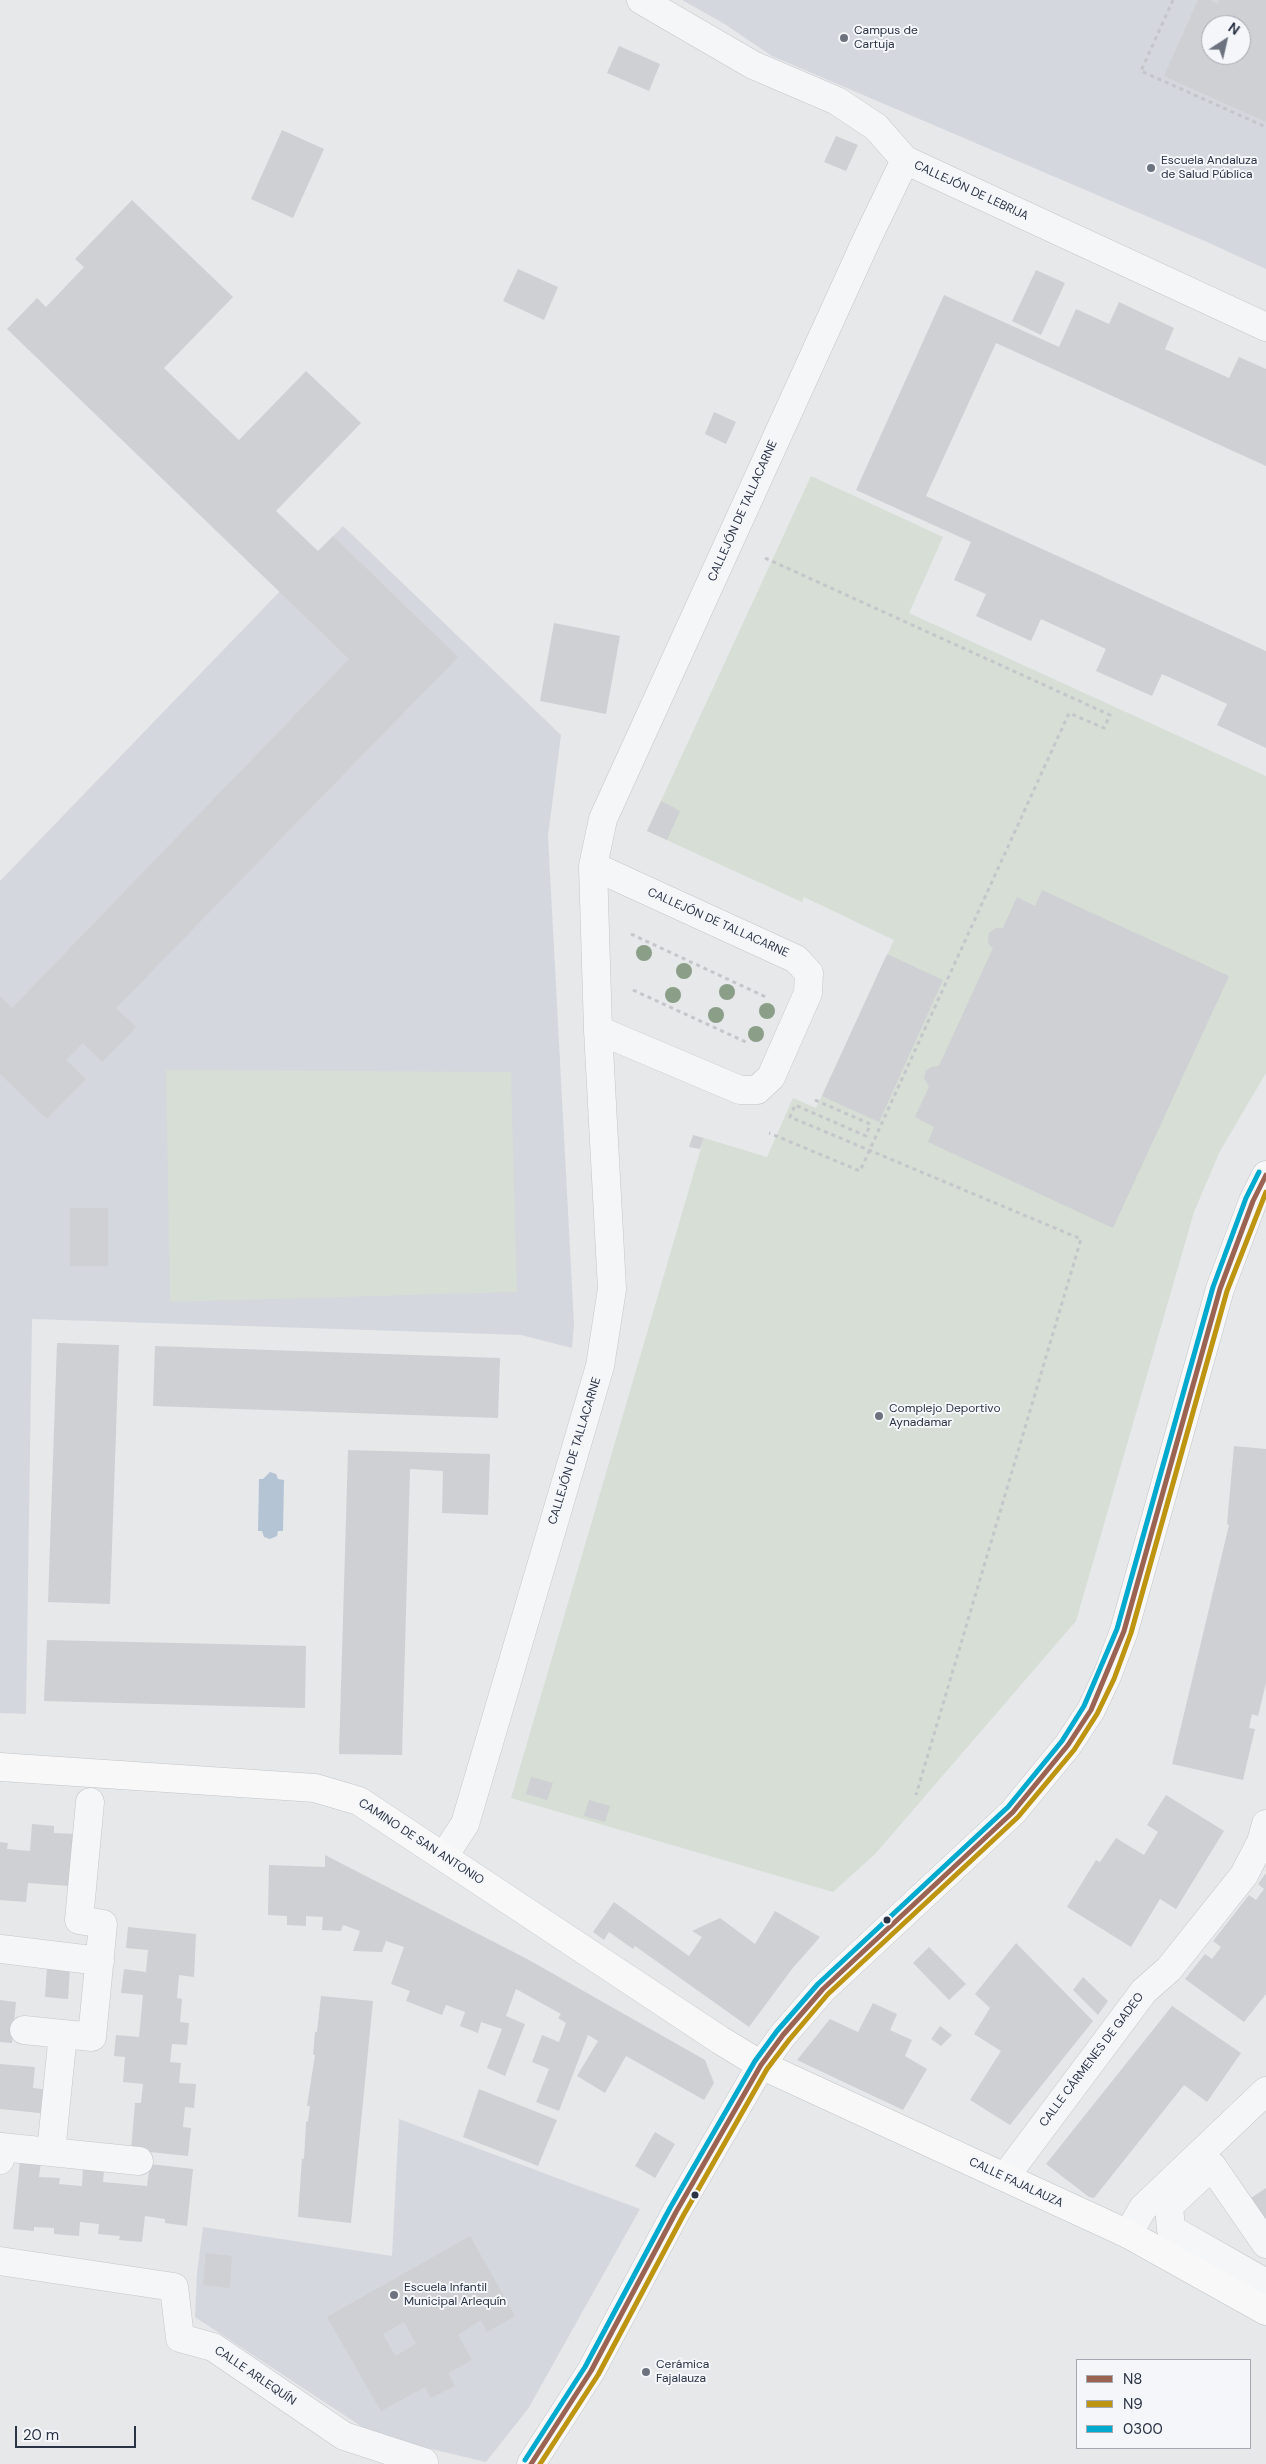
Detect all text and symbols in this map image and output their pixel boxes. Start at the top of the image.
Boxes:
north arrow [1201,15,1251,65]
text: N [1225,18,1243,39]
place label: Campus de Cartuja [854,24,918,52]
marker: Campus de Cartuja [838,32,850,44]
place label: Escuela Andaluza de Salud Pública [1161,154,1257,182]
street label: CALLEJÓN DE LEBRIJA [911,158,1031,224]
marker: Escuela Andaluza de Salud Pública [1145,162,1157,174]
street label: CALLEJÓN DE TALLACARNE [705,438,781,584]
street label: CALLEJÓN DE TALLACARNE [645,885,791,961]
street label: CALLEJÓN DE TALLACARNE [546,1376,604,1526]
place label: Complejo Deportivo Aynadamar [889,1402,1001,1430]
marker: Complejo Deportivo Aynadamar [873,1410,885,1422]
street label: CAMINO DE SAN ANTONIO [355,1796,487,1888]
unlabelled marker [882,1915,892,1925]
street label: CALLE CÁRMENES DE GADEO [1037,1990,1147,2130]
street label: CALLE FAJALAUZA [967,2155,1065,2211]
unlabelled marker [690,2190,700,2200]
place label: Escuela Infantil Municipal Arlequín [404,2281,506,2309]
marker: Escuela Infantil Municipal Arlequín [388,2289,400,2301]
street label: CALLE ARLEQUÍN [211,2343,299,2409]
place label: Cerámica Fajalauza [656,2358,709,2386]
legend [1076,2359,1251,2449]
marker: Cerámica Fajalauza [640,2366,652,2378]
text: N8 [1123,2369,1143,2389]
text: N9 [1123,2394,1143,2414]
scale bar [18,2416,139,2448]
text: 0300 [1123,2419,1163,2439]
text: 20 m [23,2425,59,2445]

